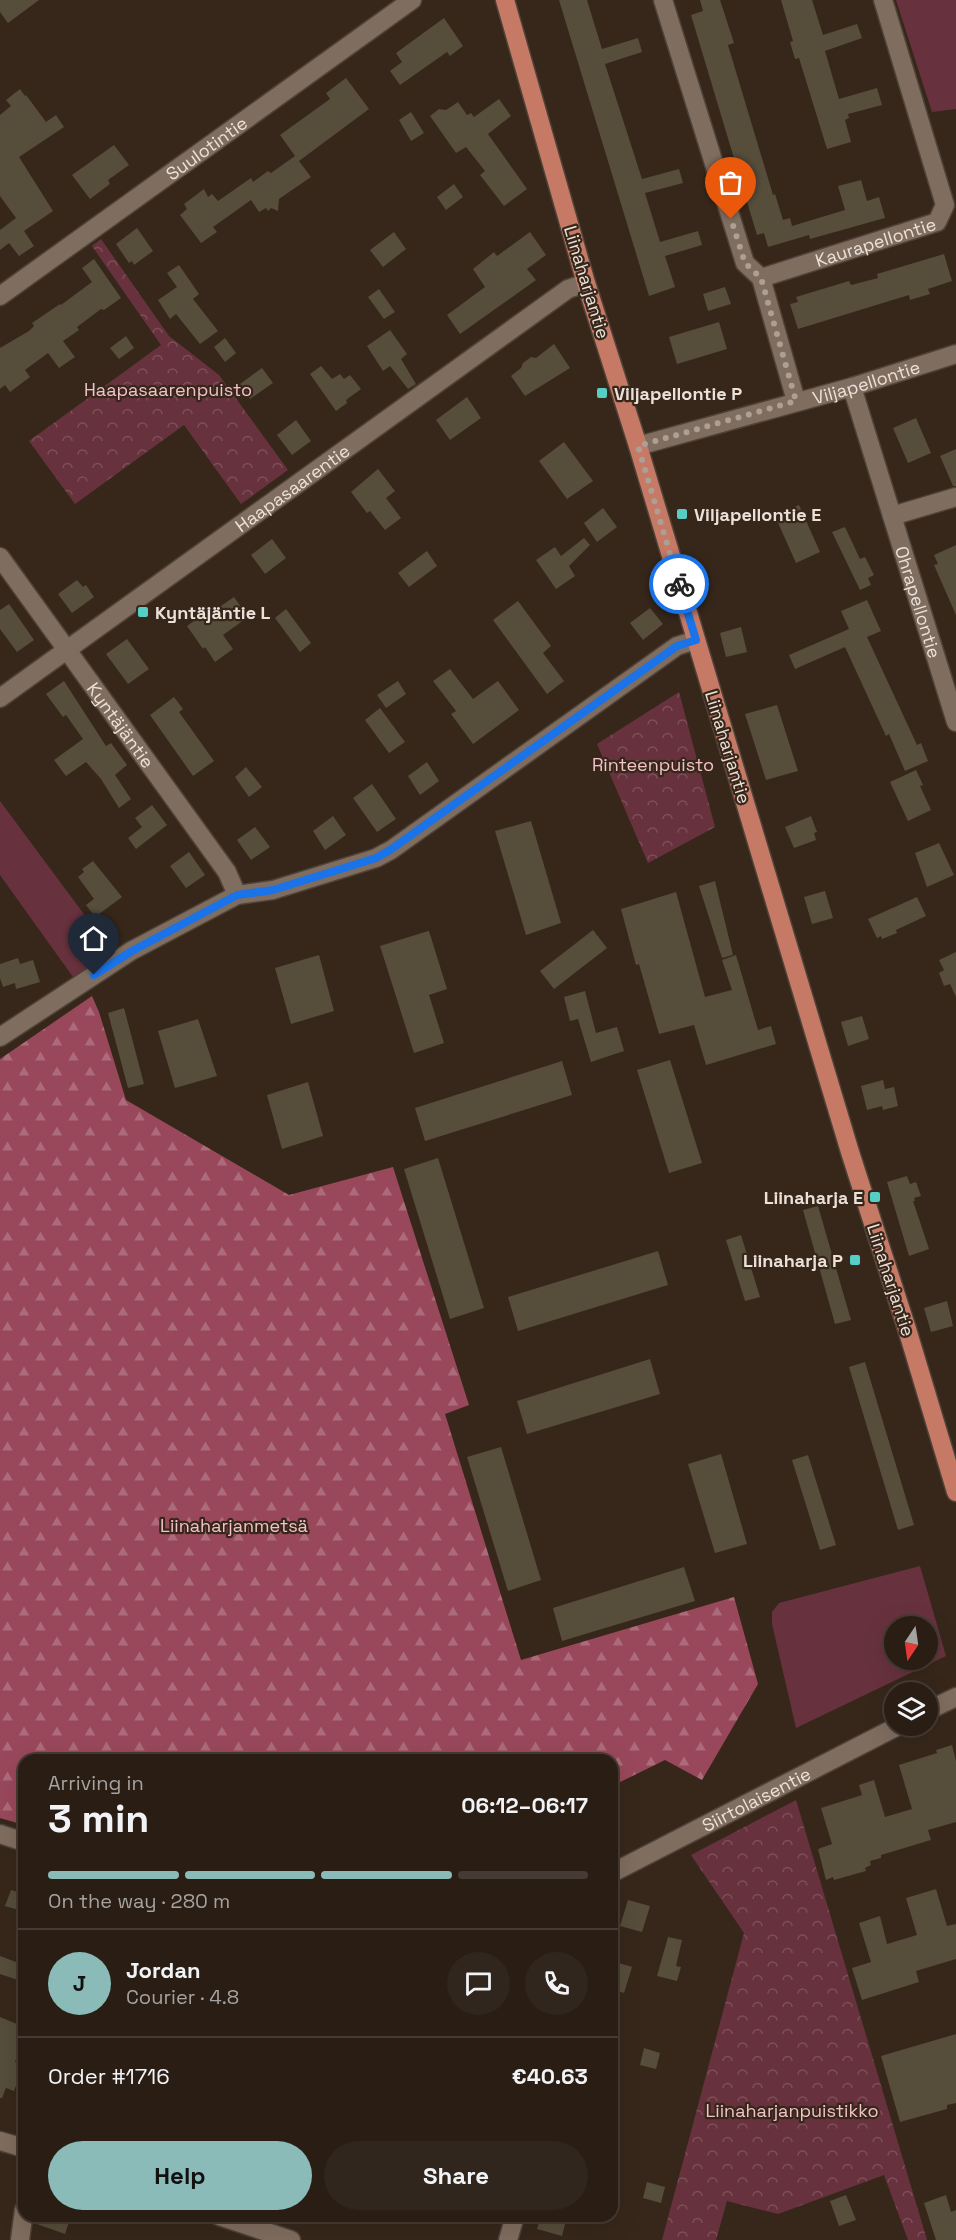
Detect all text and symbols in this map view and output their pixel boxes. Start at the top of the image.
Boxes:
street label: Suulotintie [161,111,252,185]
pin [705,157,756,219]
icon: bag [714,166,747,199]
street label: Kaurapellontie [812,212,939,272]
street label: Liinaharjantie [559,223,615,341]
street label: Viljapellontie [810,355,923,409]
park label: Haapasaarenpuisto [84,378,252,401]
place label: Viljapellontie P [614,382,742,405]
marker: Viljapellontie P [595,386,609,400]
street label: Haapasaarentie [230,439,354,537]
place label: Viljapellontie E [694,503,821,526]
marker: Viljapellontie E [675,507,689,521]
street label: Ohrapellontie [890,543,947,661]
courier [649,554,709,614]
icon: bike [663,568,696,601]
place label: Kyntäjäntie L [155,601,271,624]
marker: Kyntäjäntie L [136,605,150,619]
street label: Kyntäjäntie [82,678,160,772]
street label: Liinaharjantie [700,688,756,806]
park label: Rinteenpuisto [592,753,714,776]
pin [68,913,119,975]
icon: home [77,922,110,955]
place label: Liinaharja E [764,1186,863,1209]
marker: Liinaharja E [868,1190,882,1204]
street label: Liinaharjantie [862,1221,920,1339]
place label: Liinaharja P [743,1249,843,1272]
marker: Liinaharja P [848,1253,862,1267]
park label: Liinaharjanmetsä [160,1514,308,1537]
north arrow [884,1616,938,1670]
map controls [884,1616,938,1736]
button: layers [884,1682,938,1736]
street label: Siirtolaisentie [698,1761,814,1836]
text: Arriving in [48,1770,144,1796]
text: 06:12–06:17 [461,1791,588,1819]
text: 3 min [48,1794,149,1843]
text: On the way · 280 m [48,1888,230,1914]
button: chat [447,1952,510,2015]
button: phone [525,1952,588,2015]
text: Jordan [126,1956,201,1984]
text: J [73,1969,86,1997]
text: Courier · 4.8 [126,1984,239,2010]
text: Order #1716 [48,2062,170,2090]
text: €40.63 [512,2062,588,2090]
park label: Liinaharjanpuistikko [705,2099,879,2122]
button: Help [48,2141,312,2210]
button: Share [324,2141,588,2210]

